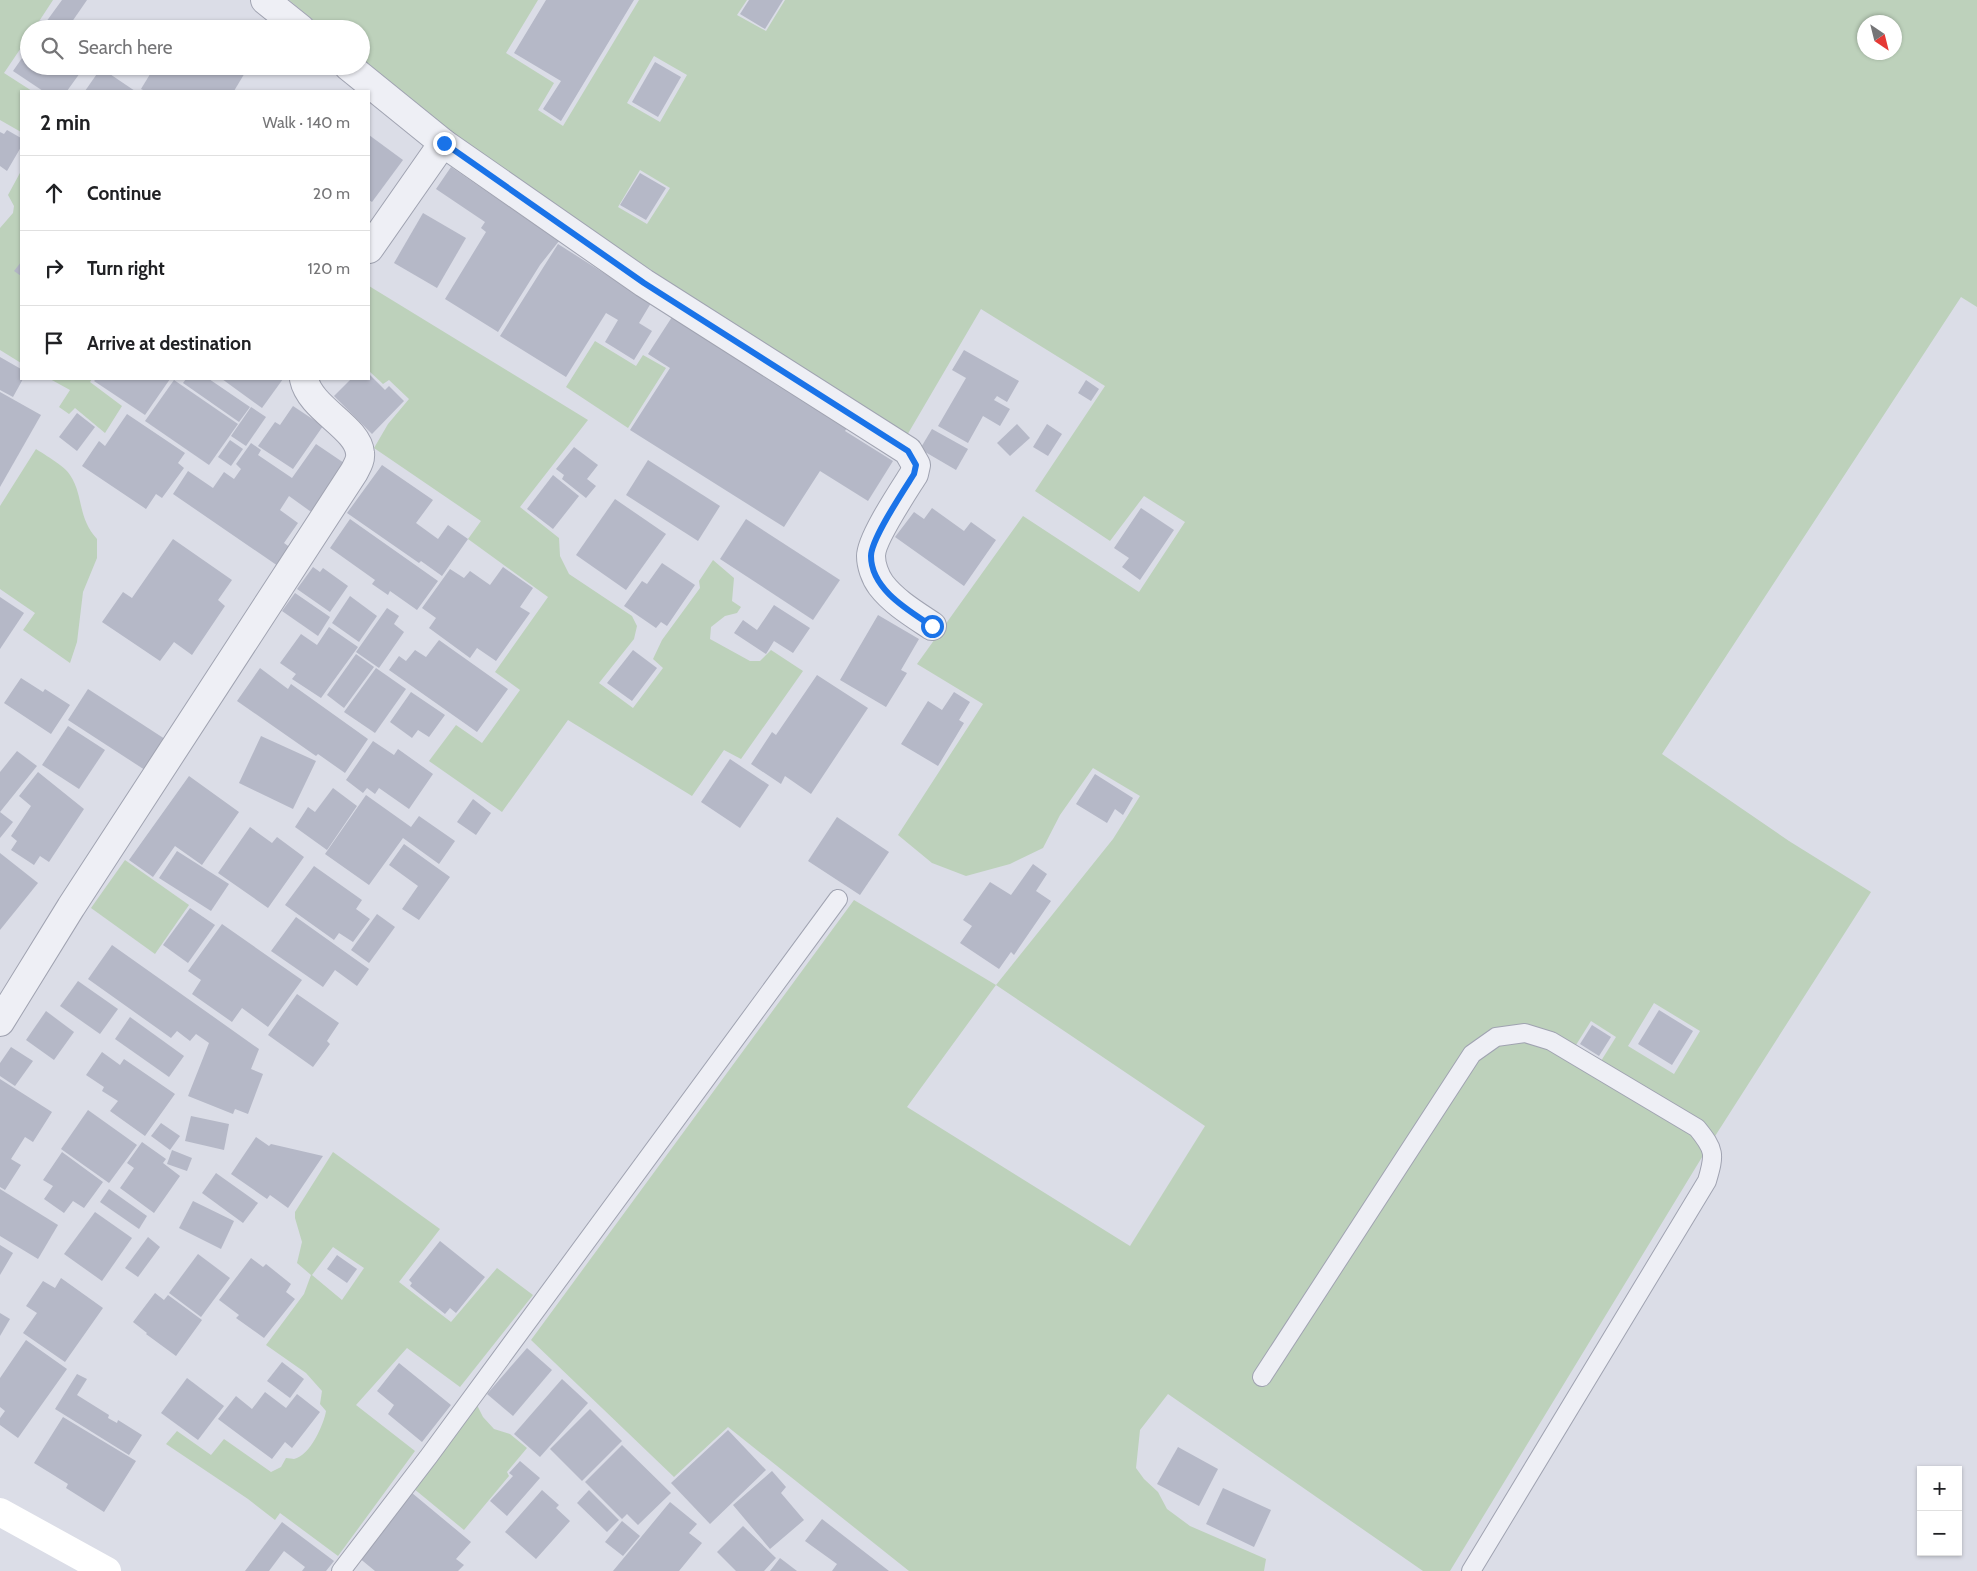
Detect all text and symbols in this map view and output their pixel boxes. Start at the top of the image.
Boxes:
north arrow [1857,15,1902,60]
search box [20,20,370,75]
icon: search [38,34,66,62]
text: Search here [78,36,172,59]
text: 2 min [40,110,91,135]
text: Walk · 140 m [263,113,350,132]
route end [433,132,456,155]
icon: ahead [40,179,68,207]
text: Continue [87,182,161,205]
text: 20 m [313,184,350,203]
icon: right [40,254,68,282]
text: Turn right [87,257,165,280]
text: 120 m [308,259,350,278]
icon: arrive [40,329,68,357]
text: Arrive at destination [87,332,251,355]
route start [921,615,944,638]
map controls [1917,1466,1962,1556]
button: + [1917,1466,1962,1511]
button: − [1917,1511,1962,1556]

